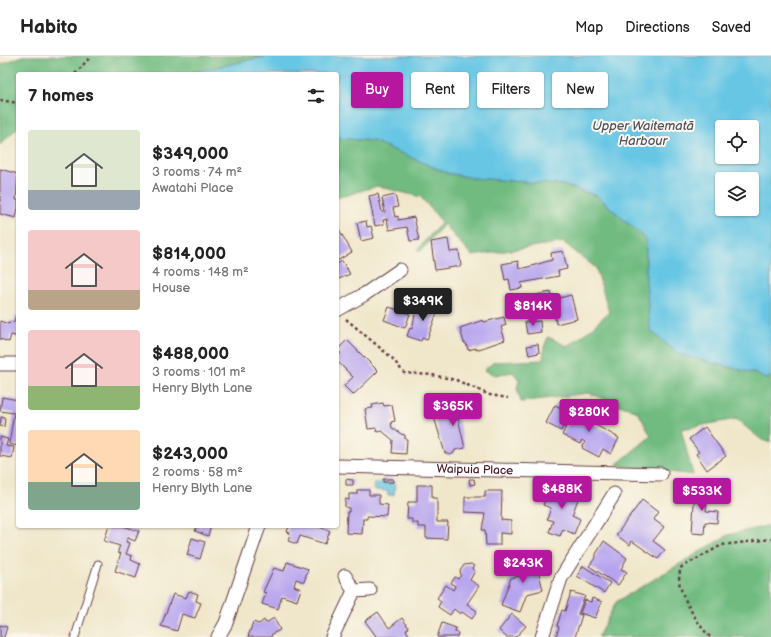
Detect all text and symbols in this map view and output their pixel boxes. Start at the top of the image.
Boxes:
text: Habito [20,16,78,39]
text: Map [575,19,603,36]
text: Directions [625,19,690,36]
text: Saved [712,19,751,36]
chip: Buy [351,72,403,108]
chip: Rent [411,72,469,108]
chip: Filters [477,72,544,108]
chip: New [552,72,608,108]
icon: filters [305,85,327,107]
text: 7 homes [28,86,94,106]
water label: Upper Waitematā Harbour [592,118,694,149]
map controls [715,120,759,216]
button: locate [715,120,759,164]
text: $349,000 [152,144,229,164]
icon: home [60,146,108,194]
text: 3 rooms · 74 m² [152,164,242,180]
button: layers [715,172,759,216]
text: Awatahi Place [152,180,233,196]
text: $814,000 [152,244,226,264]
icon: home [60,246,108,294]
text: 4 rooms · 148 m² [152,264,249,280]
text: House [152,280,190,296]
pin: $349K [395,288,451,322]
text: $349K [403,293,443,309]
pin: $814K [505,293,561,327]
text: $814K [514,298,552,314]
text: $488,000 [152,344,229,364]
icon: home [60,346,108,394]
text: 3 rooms · 101 m² [152,364,246,380]
text: Henry Blyth Lane [152,380,252,396]
pin: $365K [425,393,481,427]
text: $365K [433,398,473,414]
pin: $280K [561,399,617,433]
text: $280K [568,404,610,420]
text: $243,000 [152,444,228,464]
icon: home [60,446,108,494]
street label: Waipuia Place [436,461,513,478]
text: 2 rooms · 58 m² [152,464,243,480]
pin: $488K [534,476,590,510]
pin: $533K [674,478,730,512]
text: Henry Blyth Lane [152,480,252,496]
text: $488K [542,481,582,497]
text: $533K [682,483,722,499]
pin: $243K [495,550,551,584]
text: $243K [503,555,543,571]

